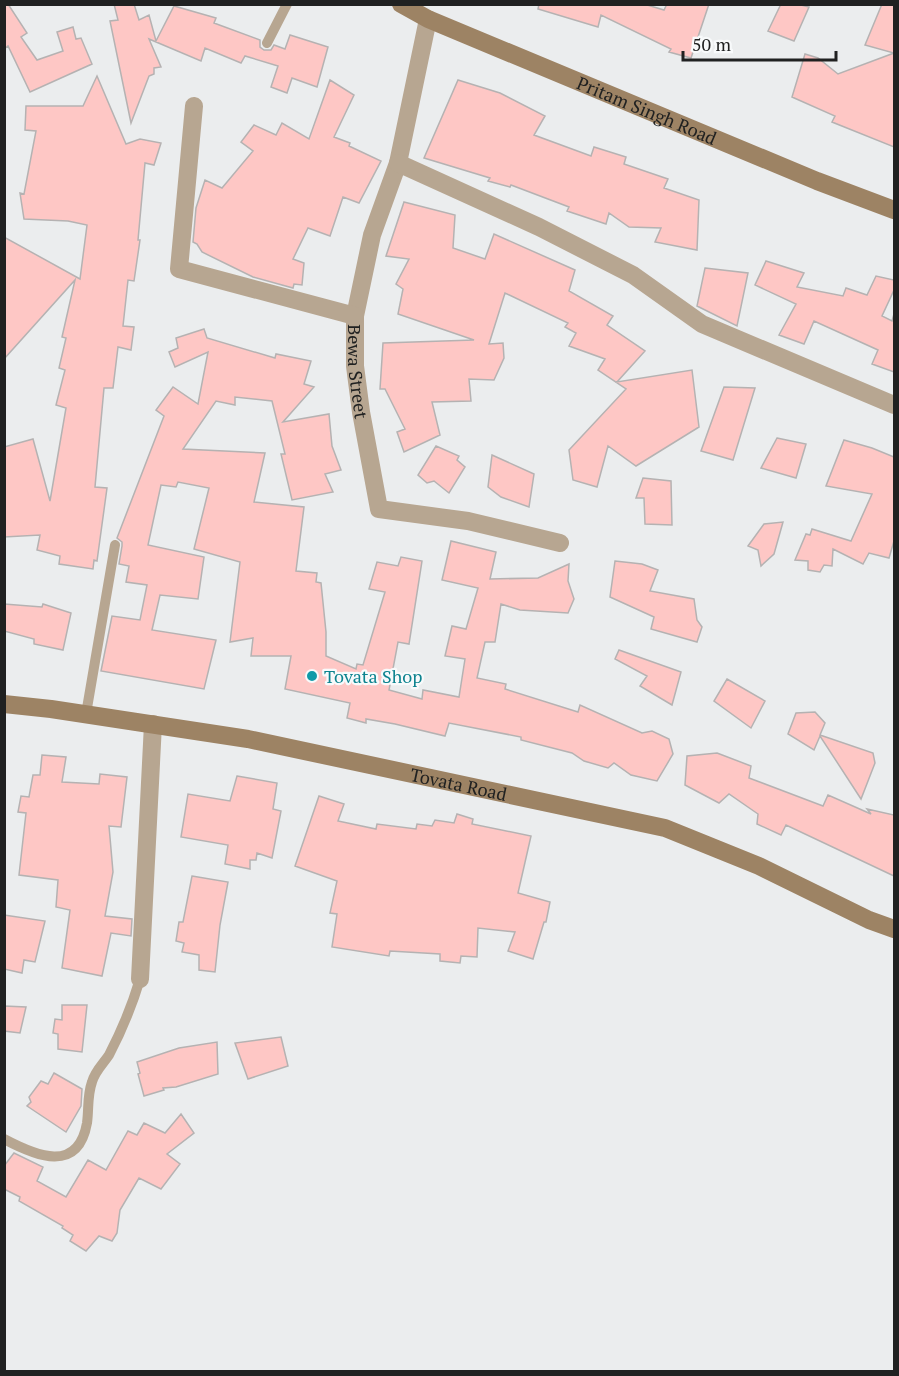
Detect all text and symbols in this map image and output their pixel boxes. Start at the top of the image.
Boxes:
scale bar [683,24,836,62]
text: 50 m [692,32,732,56]
street label: Pritam Singh Road [573,70,720,150]
street label: Bewa Street [343,324,374,421]
place label: Tovata Shop [324,664,422,688]
marker: Tovata Shop [305,669,319,683]
street label: Tovata Road [408,762,509,806]

